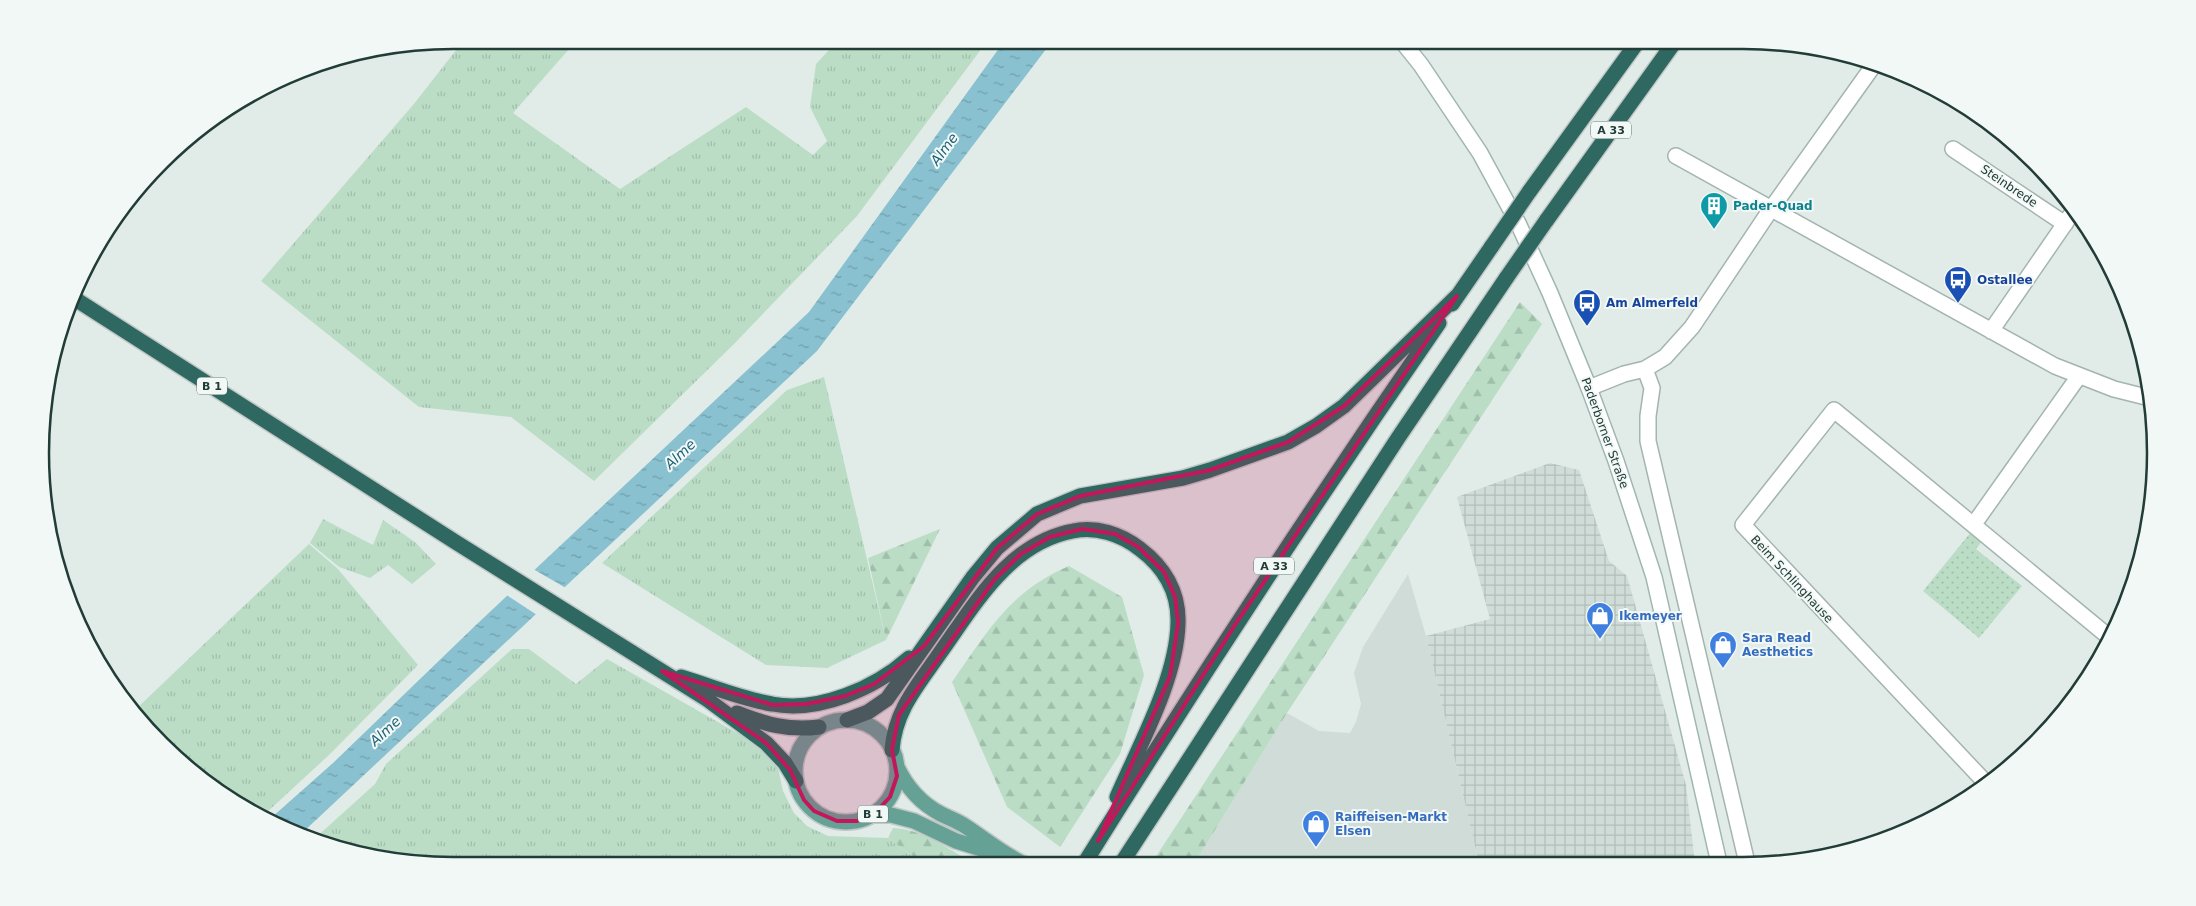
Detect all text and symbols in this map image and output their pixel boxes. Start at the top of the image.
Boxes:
road number: A 33 [1591,122,1631,138]
water label: Alme [926,130,961,169]
street label: Steinbrede [1978,162,2040,210]
building icon: Pader-Quad [1699,191,1729,230]
place label: Pader-Quad [1733,199,1813,213]
bus stop icon: Ostallee [1943,265,1973,304]
place label: Ostallee [1977,273,2033,287]
bus stop icon: Am Almerfeld [1572,288,1602,327]
place label: Am Almerfeld [1606,296,1698,310]
street label: Paderborner Straße [1578,376,1632,490]
road number: B 1 [197,378,227,394]
water label: Alme [661,436,699,473]
street label: Beim Schlinghause [1748,532,1836,626]
road number: A 33 [1254,558,1294,574]
shop icon: Ikemeyer [1585,601,1615,640]
place label: Ikemeyer [1619,609,1682,623]
shop icon: Sara Read Aesthetics [1708,630,1738,669]
place label: Sara Read Aesthetics [1742,631,1813,659]
water label: Alme [366,713,404,750]
road number: B 1 [858,806,888,822]
shop icon: Raiffeisen-Markt Elsen [1301,809,1331,848]
place label: Raiffeisen-Markt Elsen [1335,810,1447,838]

